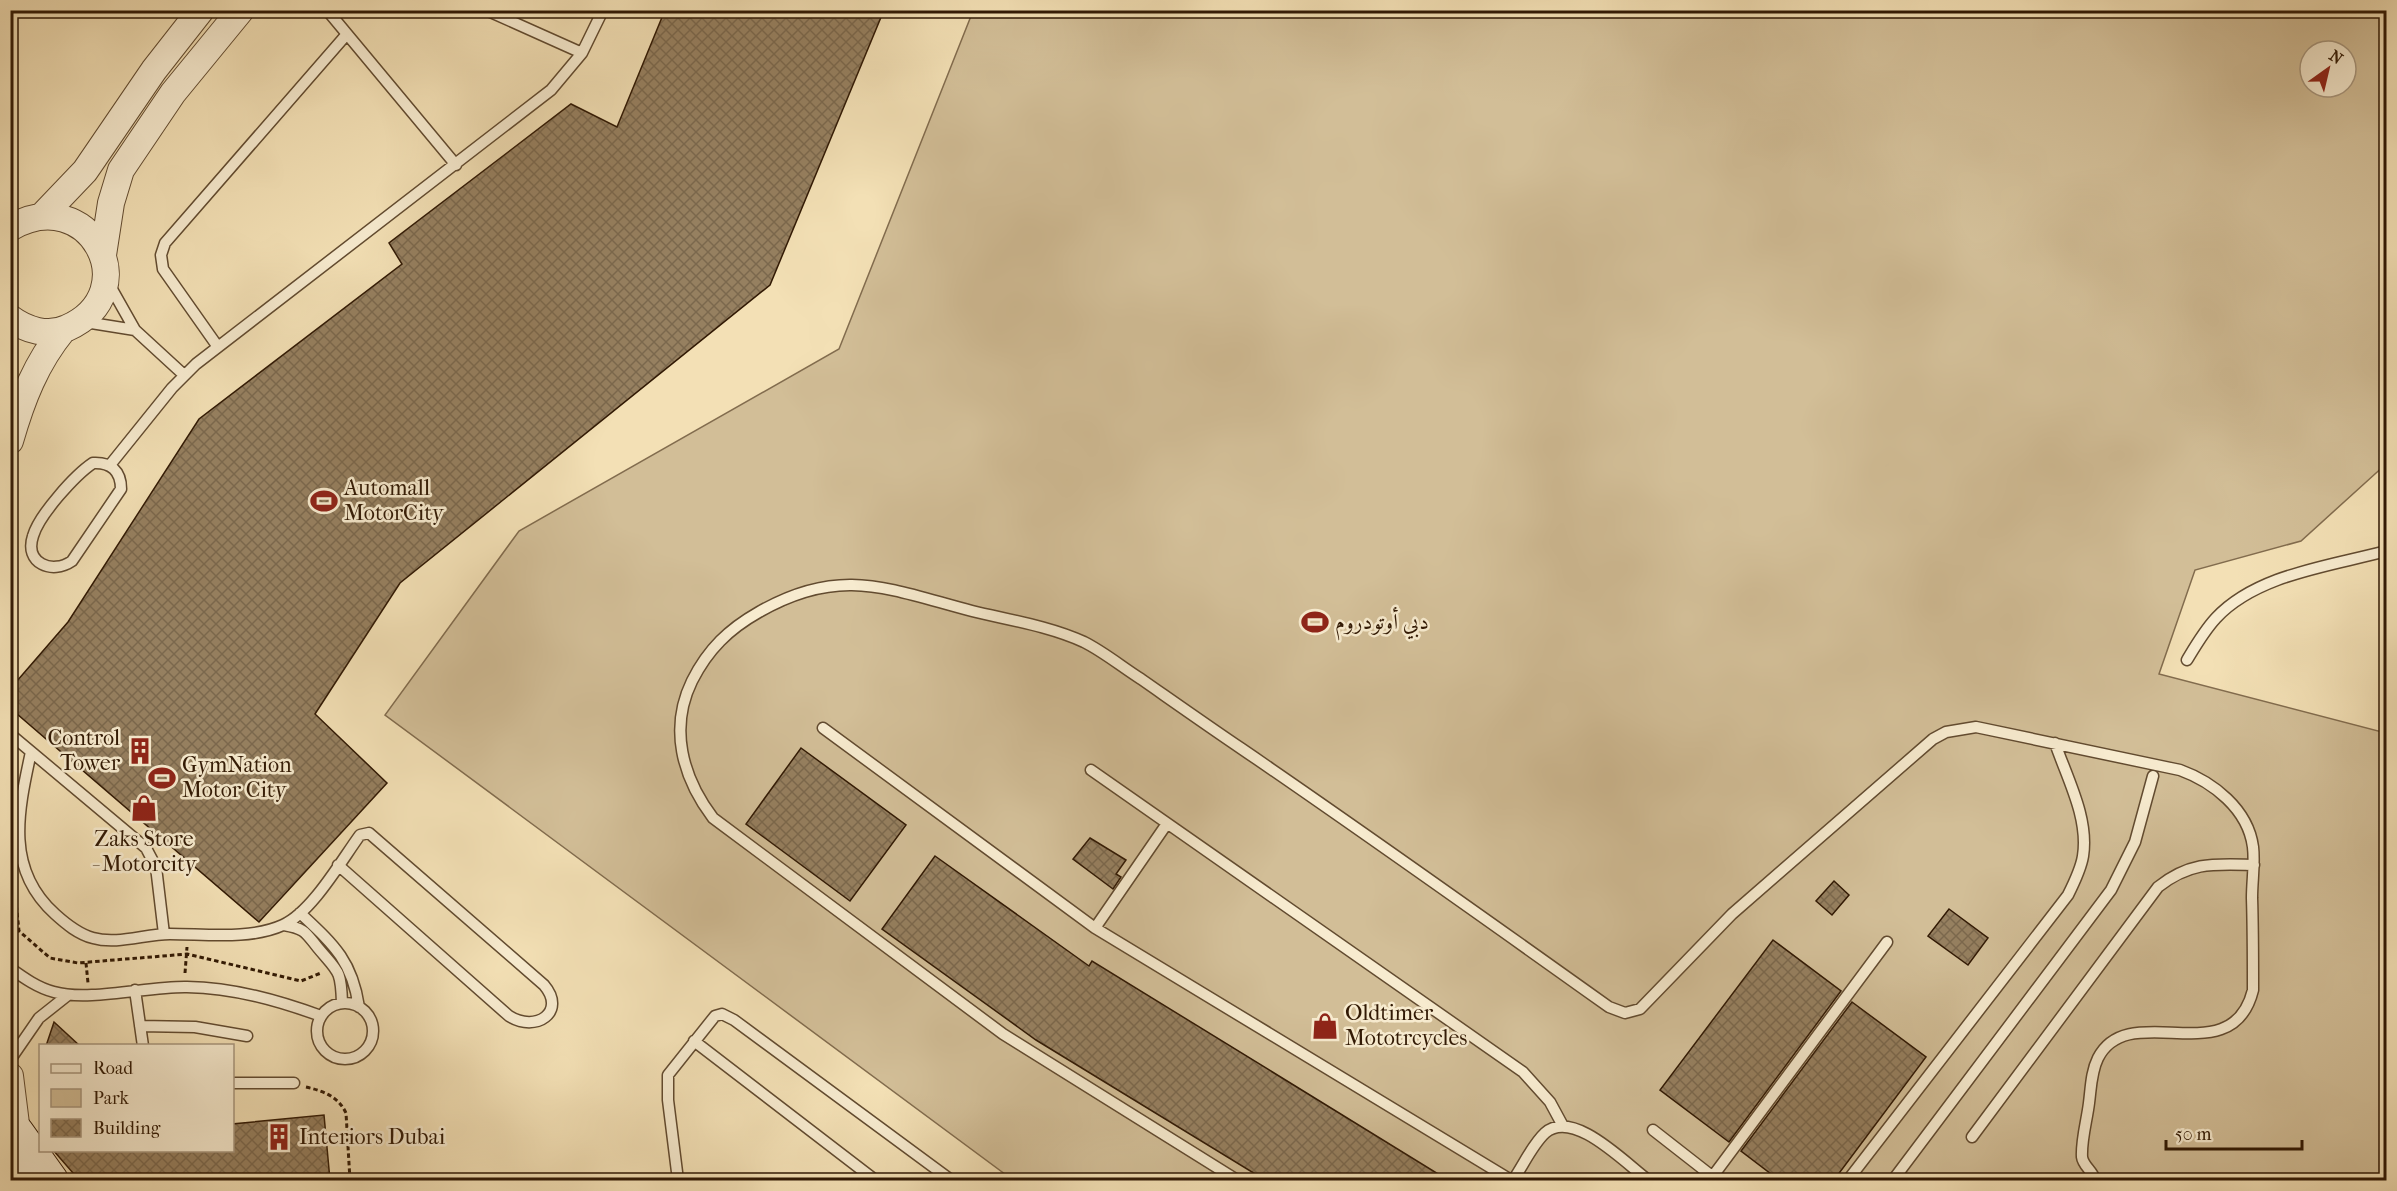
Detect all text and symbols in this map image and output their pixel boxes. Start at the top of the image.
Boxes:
north arrow [2298,39,2358,99]
text: N [2326,46,2347,69]
place label: Automall MotorCity [343,475,445,526]
sports icon: Automall MotorCity [309,486,339,516]
place label: دبي أوتودروم [1335,606,1429,641]
sports icon: دبي أوتودروم [1300,607,1330,637]
place label: Control Tower [47,725,121,776]
building icon: Control Tower [125,736,155,766]
place label: GymNation Motor City [182,752,292,803]
sports icon: GymNation Motor City [147,763,177,793]
shop icon: Zaks Store - Motorcity [129,793,159,823]
place label: Zaks Store - Motorcity [91,826,198,877]
place label: Oldtimer Mototrcycles [1345,1000,1467,1051]
shop icon: Oldtimer Mototrcycles [1310,1011,1340,1041]
legend [39,1044,234,1152]
text: Road [93,1058,133,1079]
text: Park [93,1088,130,1109]
scale bar [2166,1113,2302,1151]
text: Building [93,1118,161,1139]
building icon: Interiors Dubai [264,1122,294,1152]
place label: Interiors Dubai [299,1124,446,1150]
text: 50 m [2175,1124,2212,1145]

